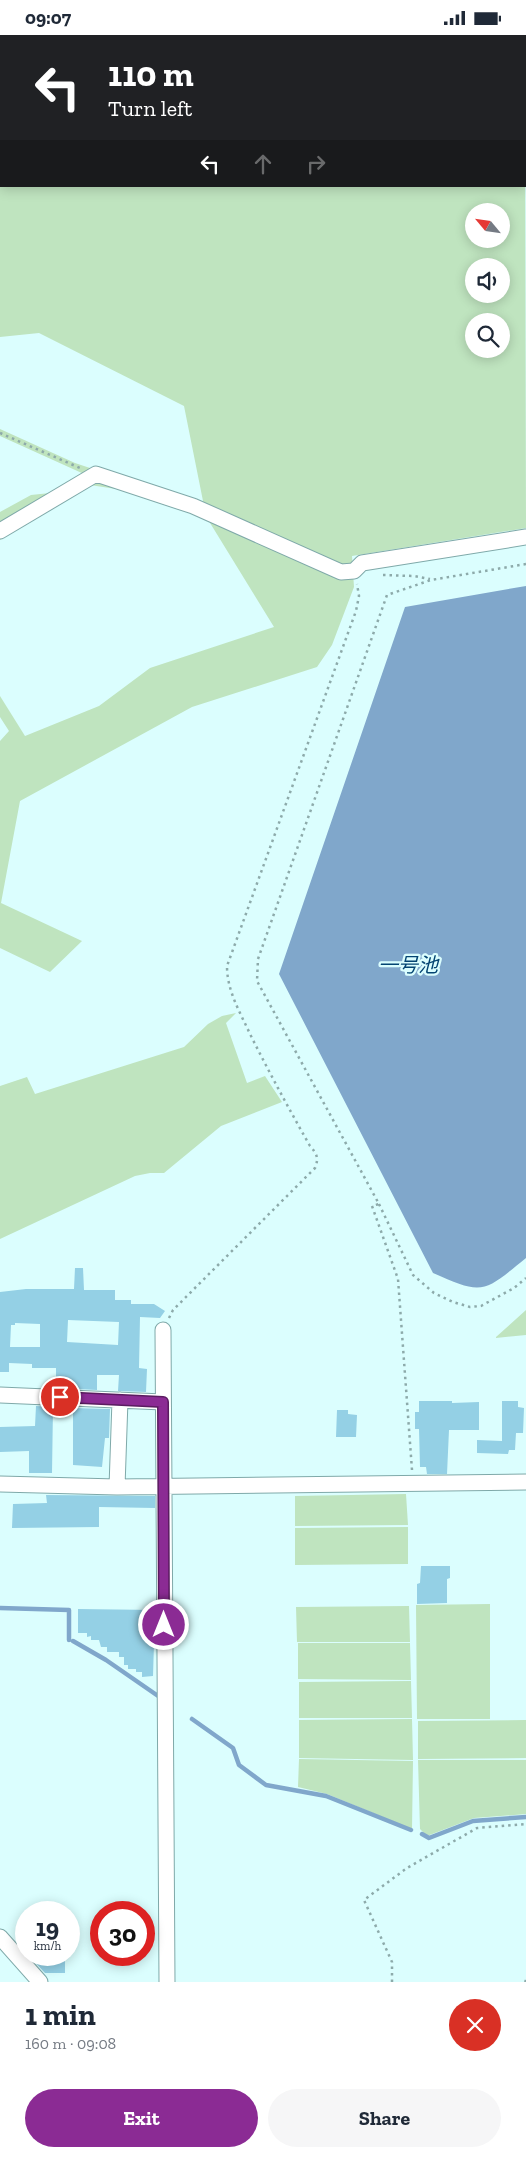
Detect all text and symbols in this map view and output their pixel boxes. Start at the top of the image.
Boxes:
text: 09:07 [25,6,71,29]
text: 110 m [108,53,194,95]
icon: left [25,55,90,120]
text: Turn left [108,95,192,122]
icon: left [196,150,224,178]
icon: ahead [249,150,277,178]
icon: right [302,150,330,178]
north arrow [465,203,510,247]
map controls [465,203,510,358]
button: sound [465,258,510,303]
button: search [465,313,510,358]
water label: 一号池 [378,953,440,977]
pin [39,1376,81,1418]
icon: arrive [46,1383,74,1411]
position arrow [137,1598,189,1650]
speed limit sign: 30 [90,1901,155,1966]
text: 19 [36,1912,59,1942]
text: km/h [34,1939,61,1953]
text: 1 min [25,1997,96,2033]
button: close [449,1999,501,2051]
text: 160 m · 09:08 [25,2034,116,2053]
button: Exit [25,2089,258,2147]
button: Share [268,2089,501,2147]

